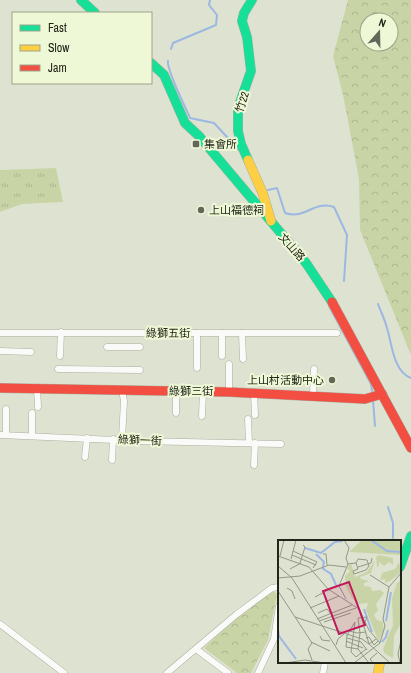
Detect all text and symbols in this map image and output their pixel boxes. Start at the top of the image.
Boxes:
legend [12,12,152,84]
north arrow [359,12,399,52]
text: N [377,15,388,30]
text: Fast [48,20,67,36]
text: Slow [48,40,70,56]
text: Jam [48,60,67,76]
street label: 竹22 [232,90,252,114]
place label: 集會所 [204,137,237,151]
marker: 集會所 [191,139,201,149]
place label: 上山福德祠 [209,203,264,217]
marker: 上山福德祠 [196,205,206,215]
street label: 文山路 [276,230,308,264]
street label: 綠獅五街 [146,326,190,340]
place label: 上山村活動中心 [247,373,324,387]
marker: 上山村活動中心 [327,375,337,385]
street label: 綠獅三街 [169,384,213,398]
street label: 綠獅一街 [118,432,162,448]
inset map [278,540,401,663]

